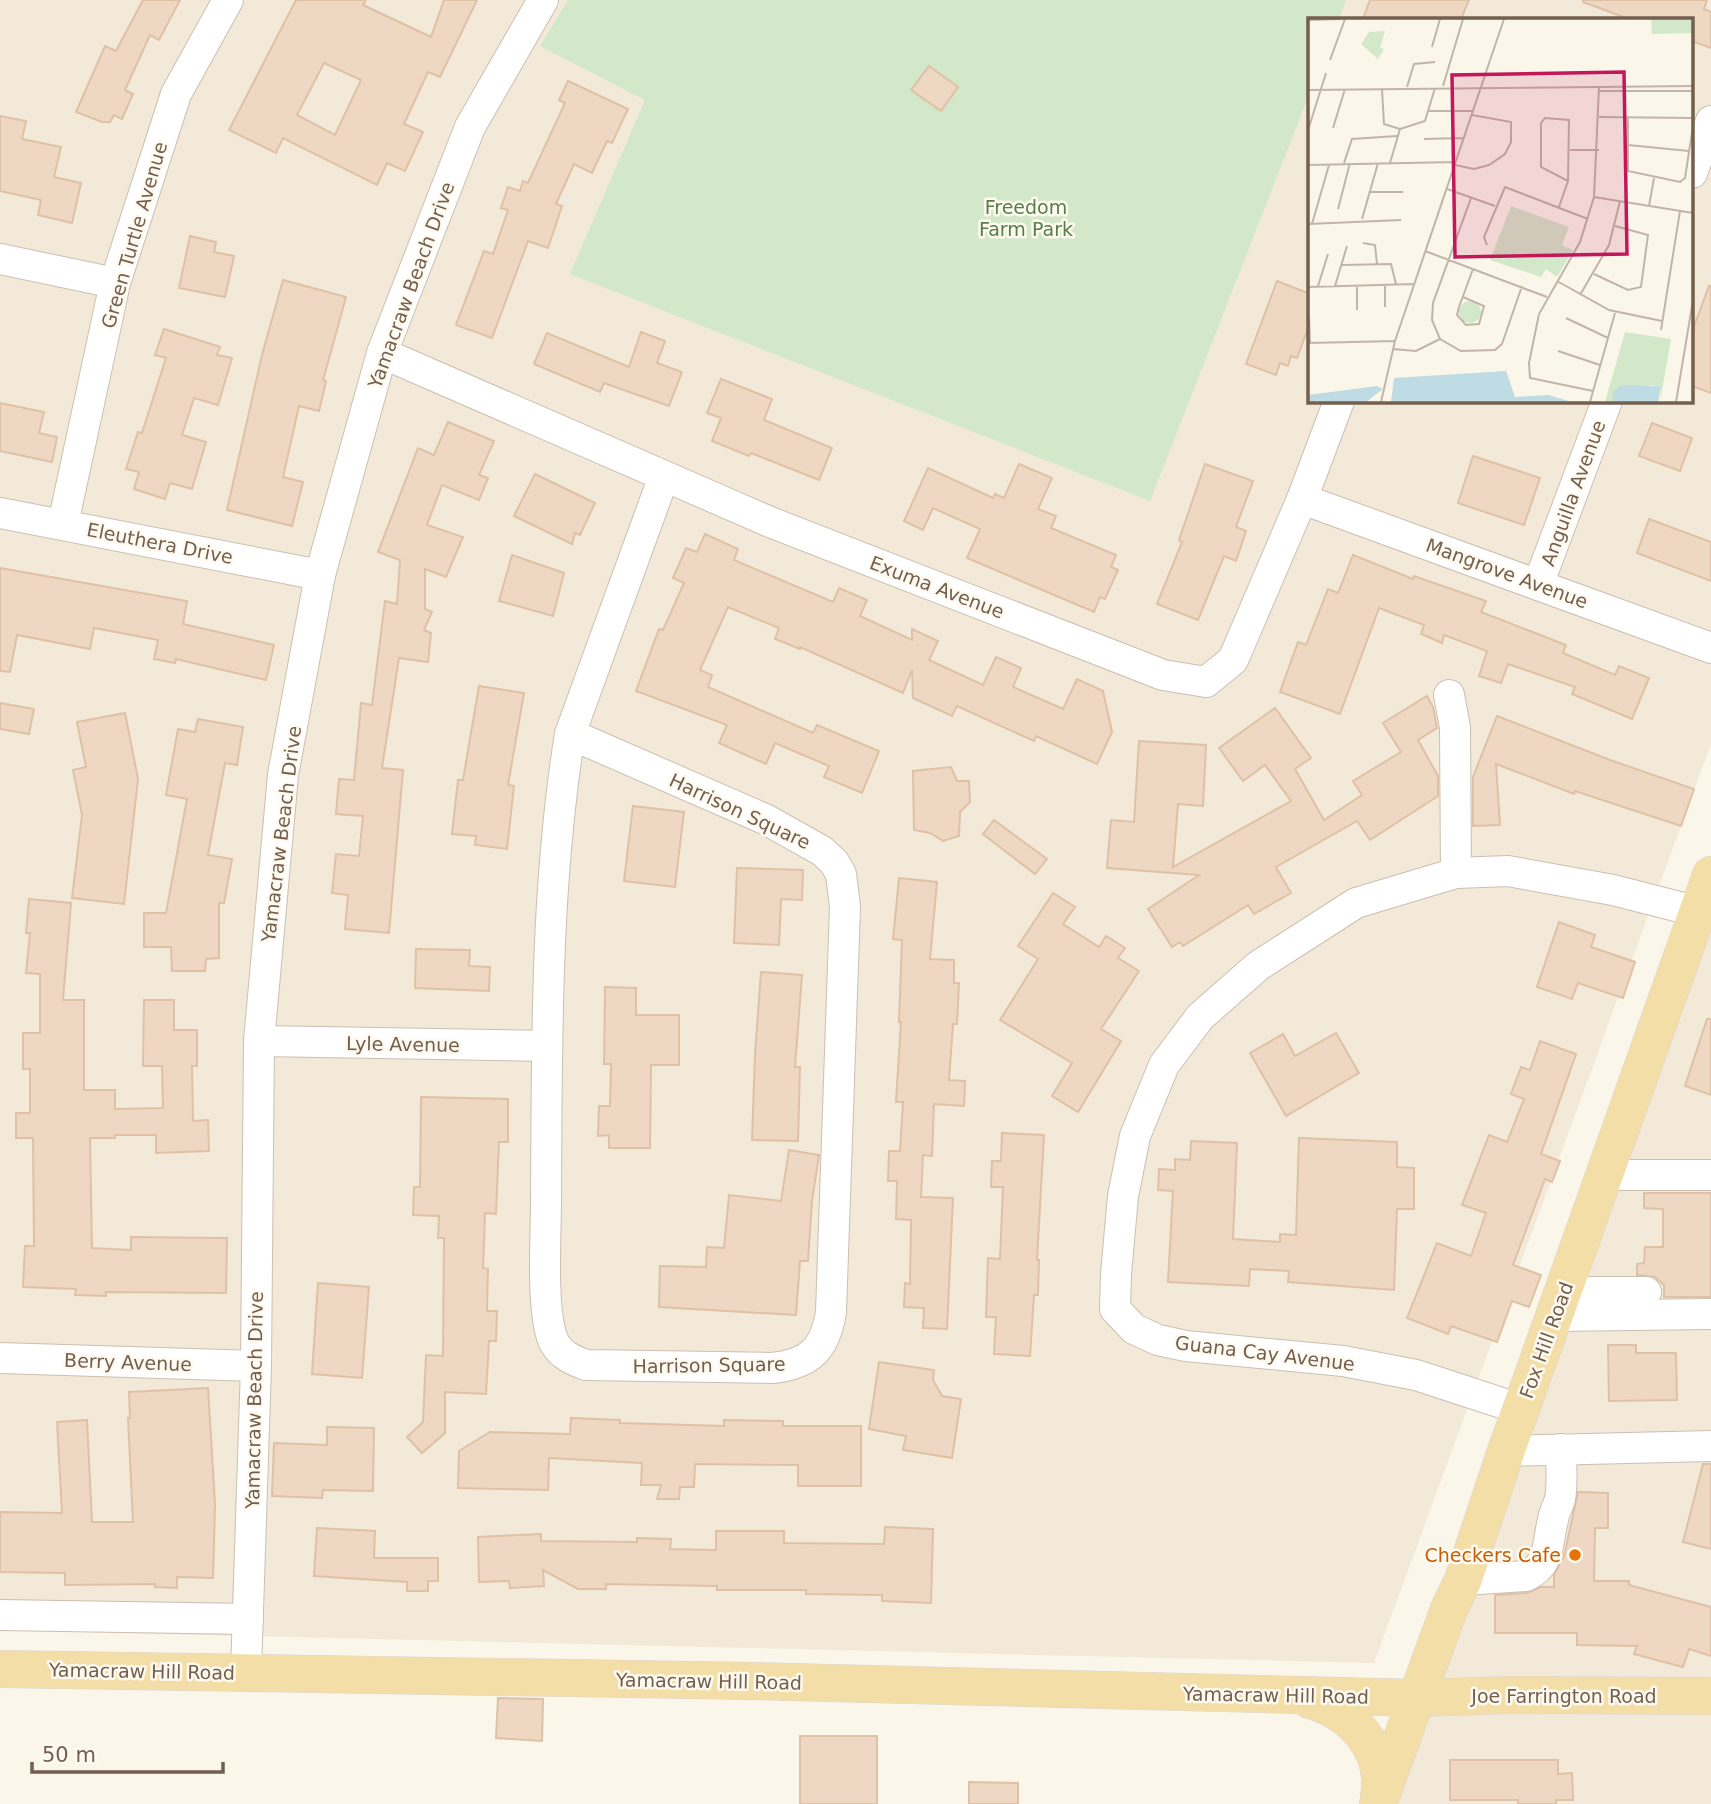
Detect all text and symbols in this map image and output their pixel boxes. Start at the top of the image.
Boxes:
inset map [1308,18,1694,402]
street label: Green Turtle Avenue [97,139,171,331]
street label: Yamacraw Beach Drive [363,179,459,392]
park label: Freedom Farm Park [979,196,1073,240]
street label: Anguilla Avenue [1536,417,1610,569]
street label: Eleuthera Drive [85,518,235,568]
street label: Mangrove Avenue [1423,533,1591,613]
street label: Exuma Avenue [867,551,1007,623]
street label: Yamacraw Beach Drive [257,725,305,944]
street label: Harrison Square [666,769,814,853]
street label: Lyle Avenue [346,1032,460,1056]
street label: Fox Hill Road [1515,1279,1577,1401]
street label: Yamacraw Beach Drive [241,1291,267,1510]
street label: Guana Cay Avenue [1174,1331,1356,1375]
street label: Berry Avenue [64,1349,192,1375]
street label: Harrison Square [632,1353,786,1377]
place label: Checkers Cafe [1425,1544,1561,1566]
marker: Checkers Cafe [1567,1547,1583,1563]
street label: Yamacraw Hill Road [48,1658,235,1684]
street label: Yamacraw Hill Road [615,1668,802,1694]
street label: Yamacraw Hill Road [1182,1682,1369,1708]
street label: Joe Farrington Road [1470,1685,1657,1707]
scale bar [32,1730,222,1774]
text: 50 m [42,1743,96,1767]

